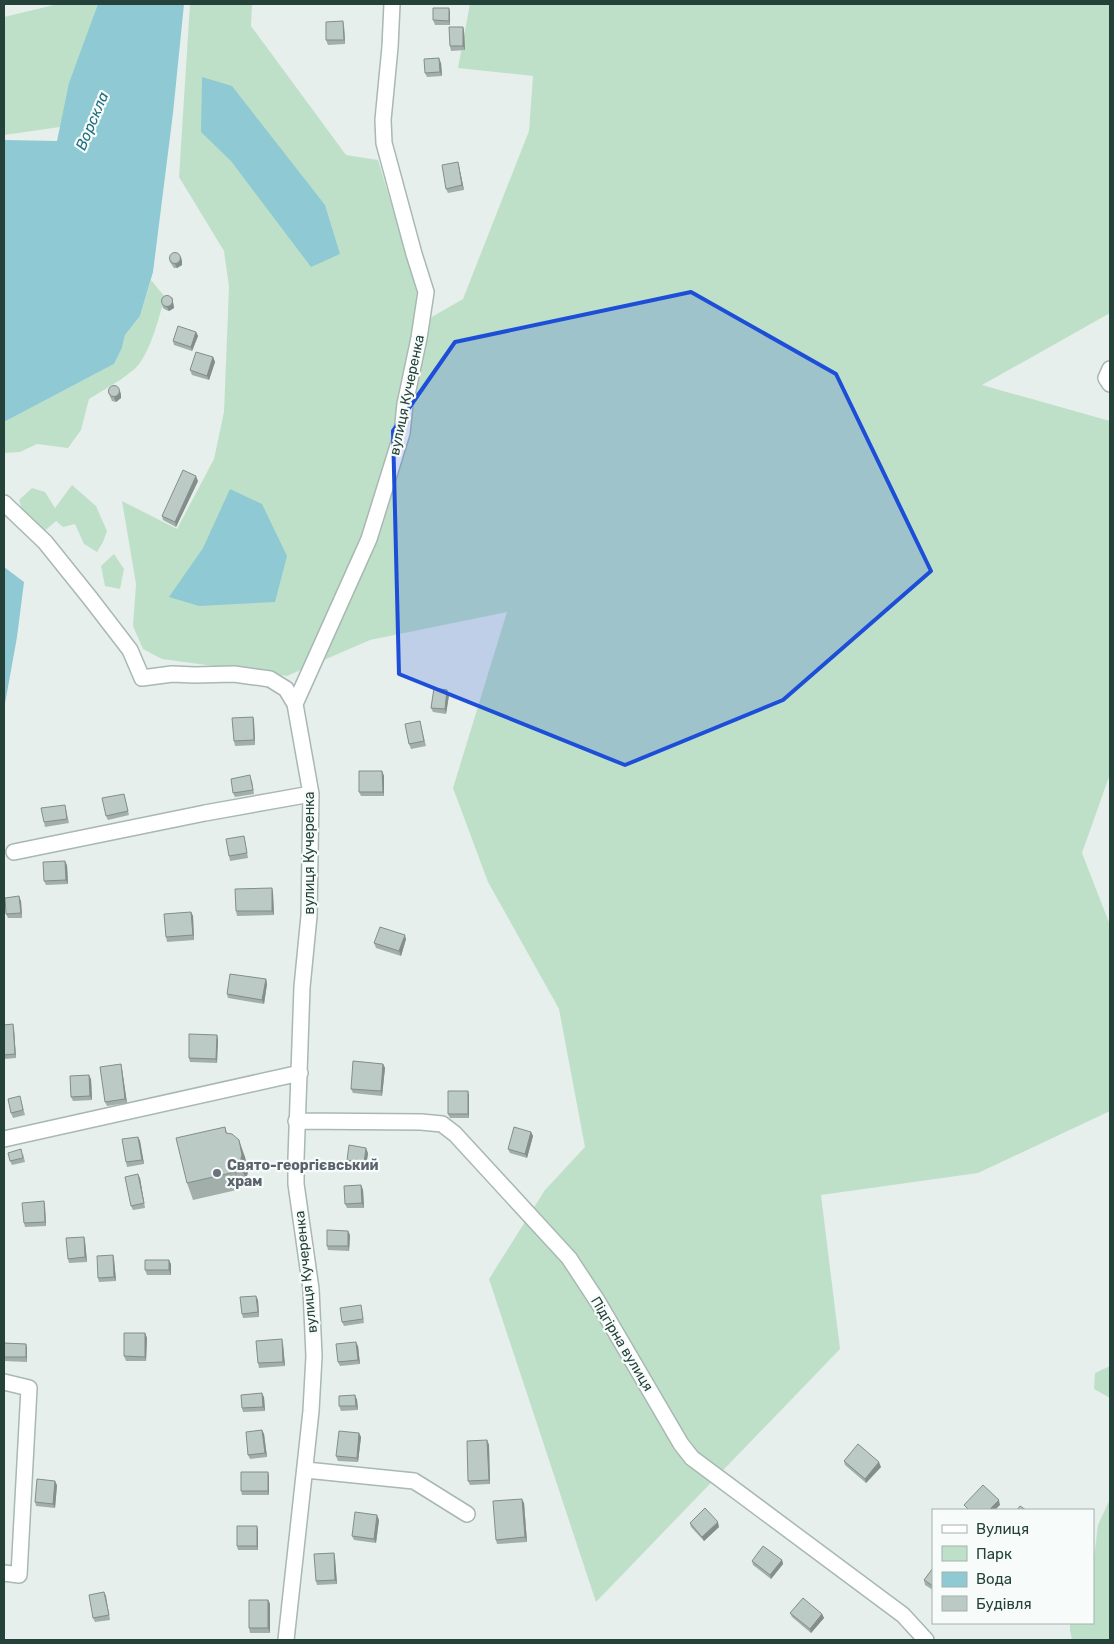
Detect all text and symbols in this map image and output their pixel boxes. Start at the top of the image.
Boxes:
water label: Ворскла [72,89,112,153]
street label: вулиця Кучеренка [386,333,428,457]
street label: вулиця Кучеренка [301,792,318,914]
place label: Свято-георгієвський храм [227,1157,378,1190]
marker: Свято-георгієвський храм [211,1167,223,1179]
street label: вулиця Кучеренка [291,1210,321,1334]
street label: Підгірна вулиця [587,1294,657,1394]
legend [932,1509,1094,1624]
text: Вулиця [976,1520,1029,1538]
text: Парк [976,1545,1012,1563]
text: Вода [976,1570,1012,1588]
text: Будівля [976,1595,1032,1613]

